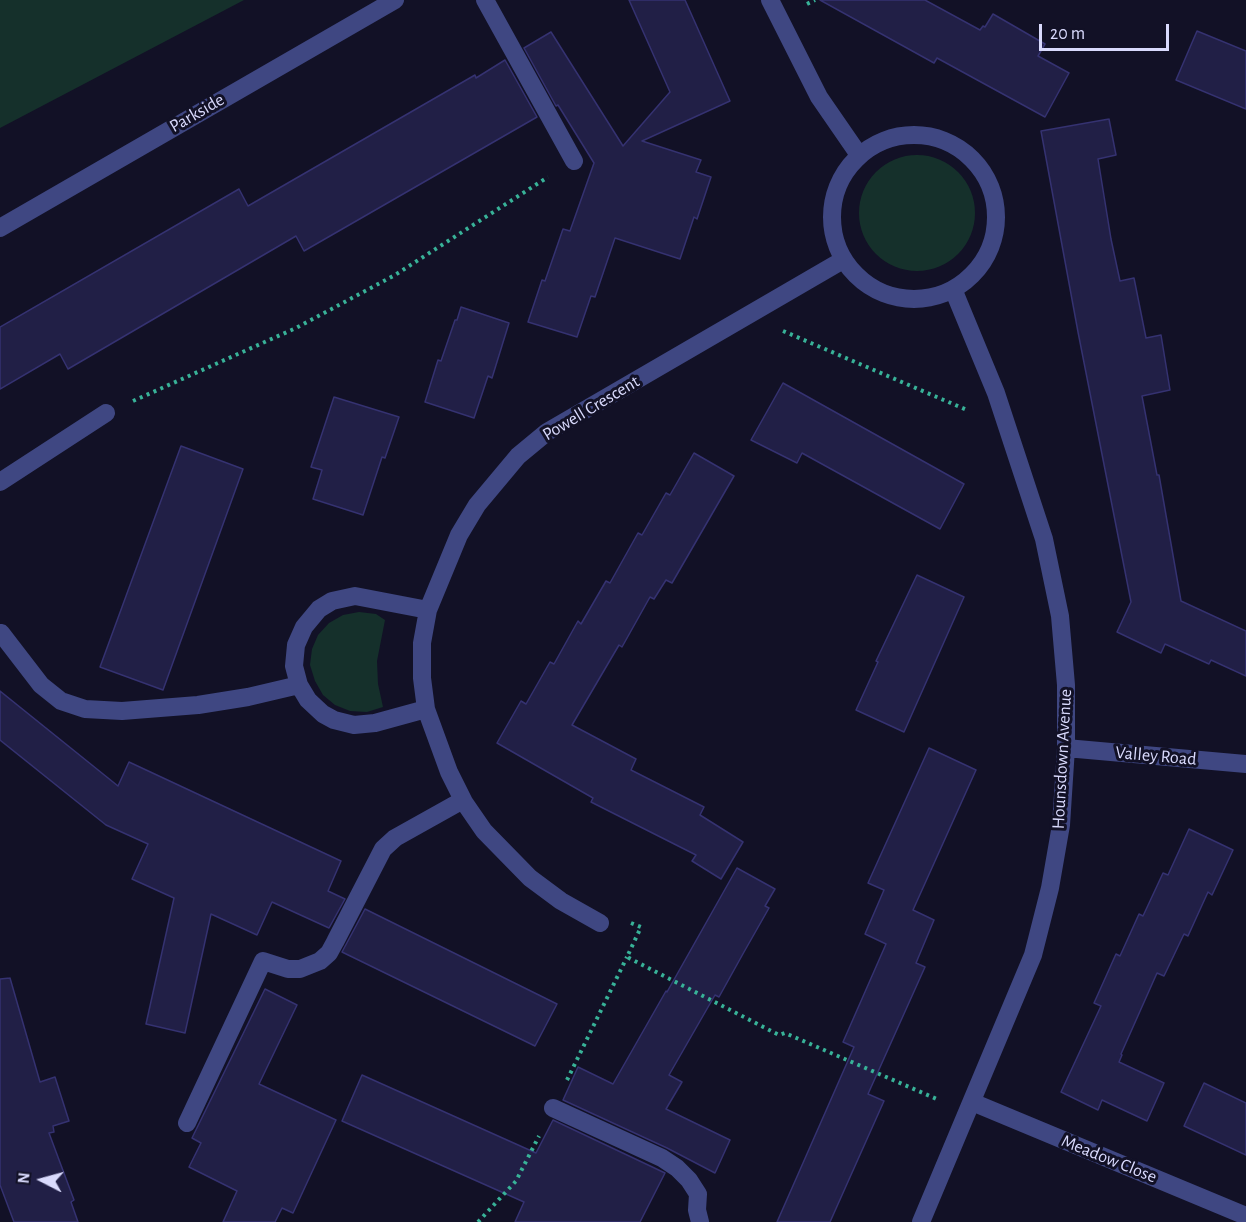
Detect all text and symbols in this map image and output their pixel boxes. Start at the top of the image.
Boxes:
scale bar [1042,12,1172,50]
text: 20 m [1050,25,1085,43]
street label: Parkside [166,89,228,137]
street label: Powell Crescent [539,371,643,445]
street label: Hounsdown Avenue [1048,688,1076,830]
street label: Valley Road [1115,742,1197,770]
street label: Meadow Close [1058,1130,1160,1188]
north arrow [12,1150,72,1210]
text: N [16,1172,33,1184]

